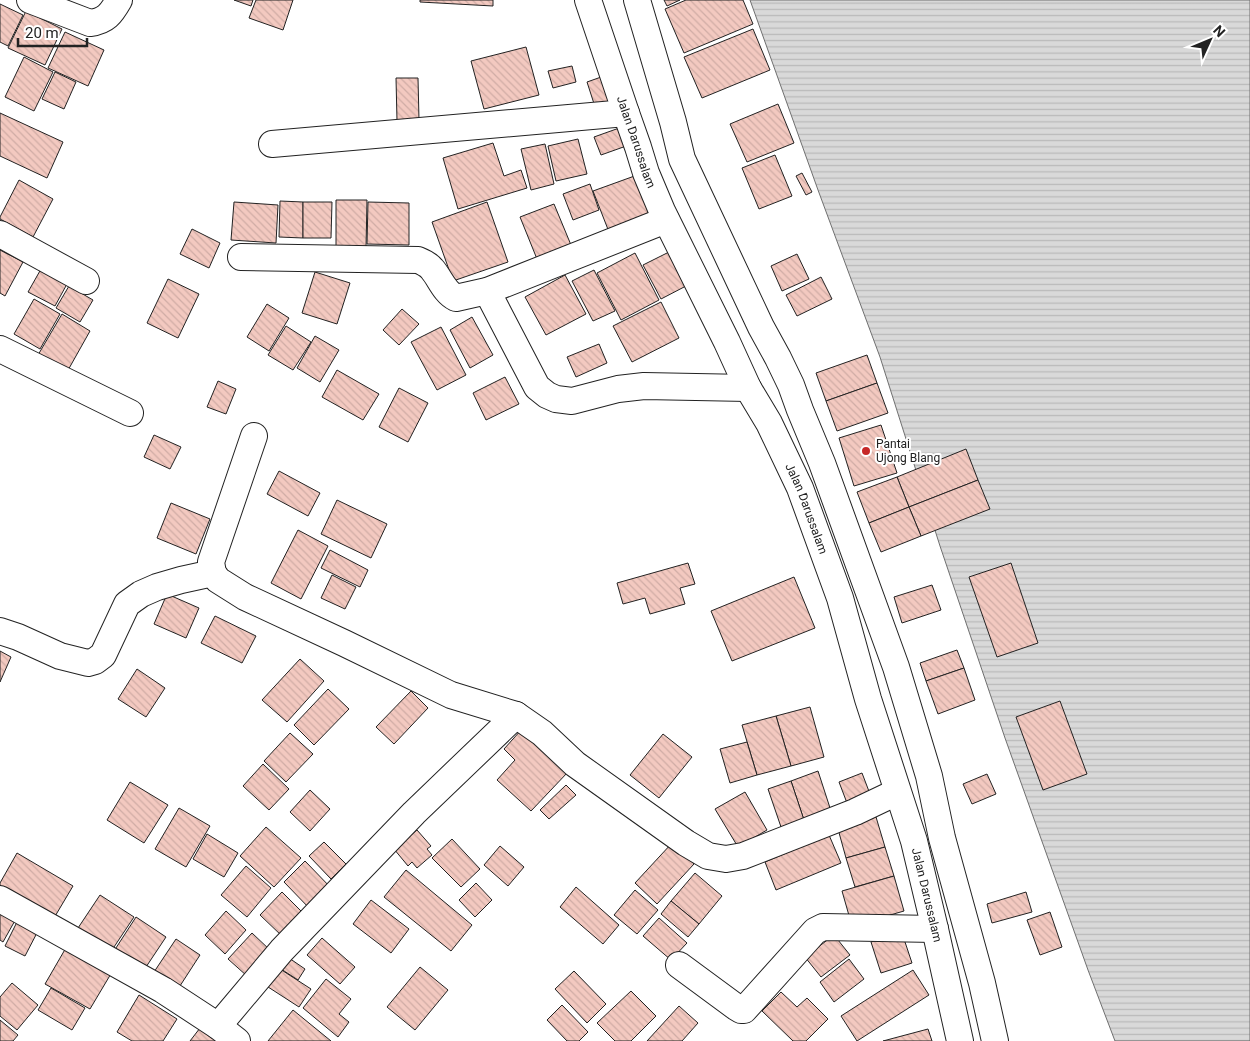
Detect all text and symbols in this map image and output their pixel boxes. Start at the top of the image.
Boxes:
scale bar [18,15,86,47]
north arrow [1185,15,1235,65]
text: N [1210,22,1229,40]
text: 20 m [25,24,59,42]
street label: Jalan Darussalam [614,94,659,190]
place label: Pantai Ujong Blang [876,437,940,465]
marker: Pantai Ujong Blang [860,445,872,457]
street label: Jalan Darussalam [782,461,830,556]
street label: Jalan Darussalam [909,847,945,943]

